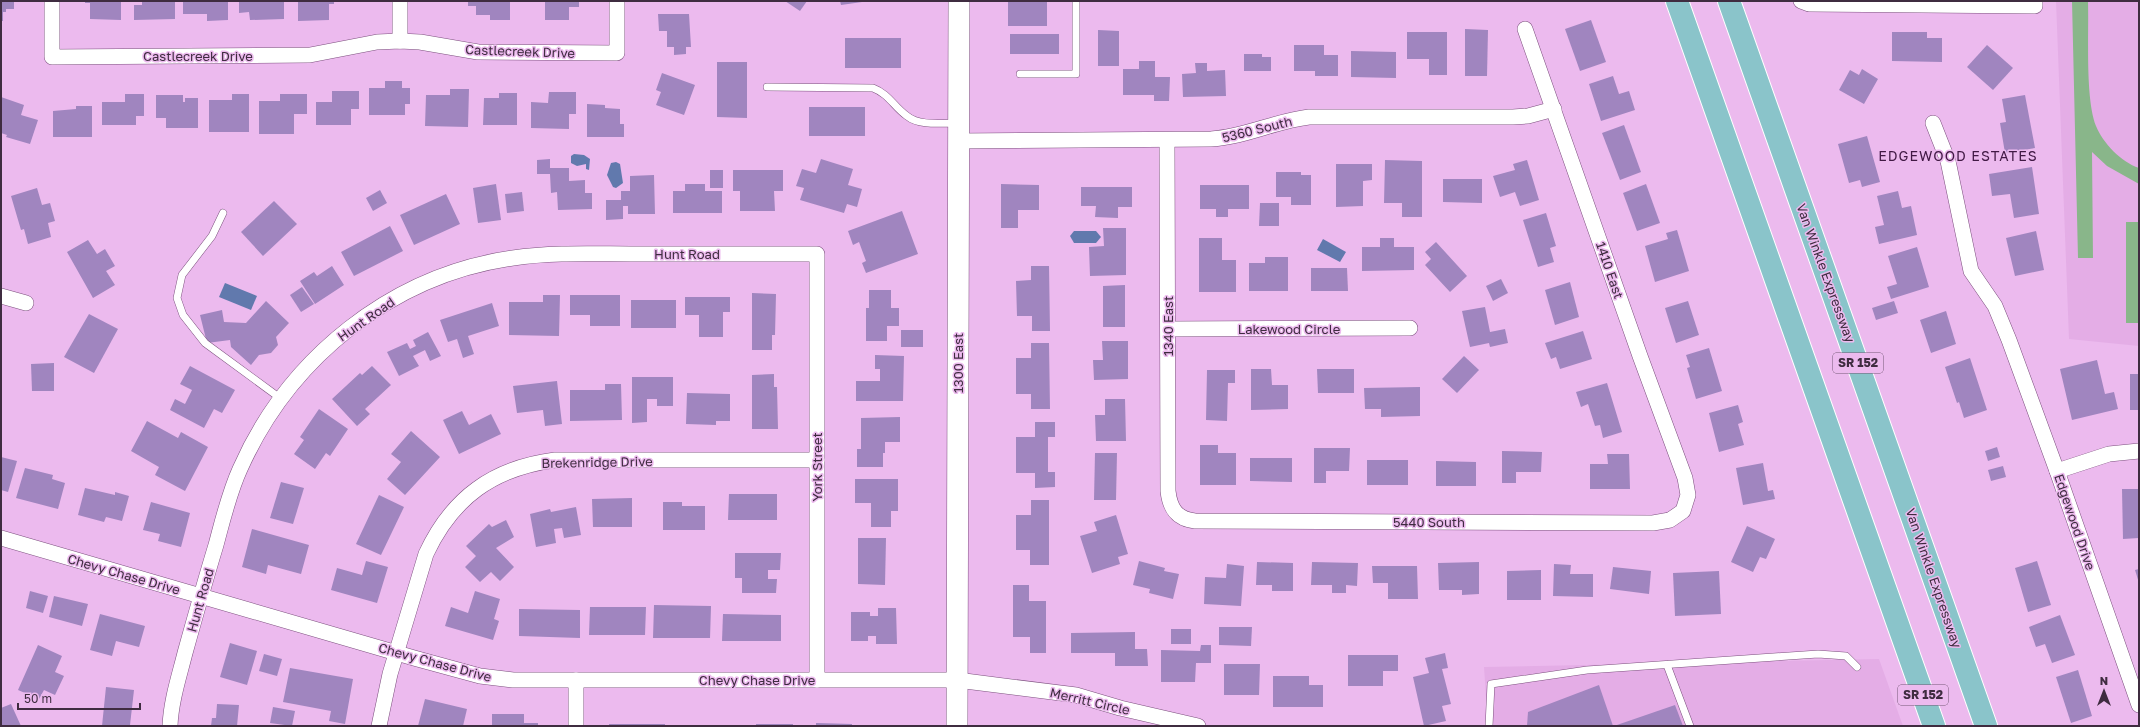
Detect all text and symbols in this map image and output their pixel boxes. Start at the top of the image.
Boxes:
street label: Castlecreek Drive [465,41,575,61]
street label: Castlecreek Drive [143,48,253,64]
street label: 5360 South [1220,113,1294,145]
district label: EDGEWOOD ESTATES [1878,147,2038,164]
street label: Van Winkle Expressway [1793,201,1859,345]
street label: 1410 East [1593,239,1627,301]
street label: Hunt Road [654,246,720,262]
street label: Hunt Road [334,294,398,344]
street label: 1340 East [1160,296,1176,356]
street label: Lakewood Circle [1238,321,1340,337]
street label: 1300 East [950,333,966,393]
road number: SR 152 [1833,353,1883,373]
street label: York Street [809,432,825,502]
street label: Brekenridge Drive [541,453,653,471]
street label: Edgewood Drive [2051,472,2099,572]
street label: Van Winkle Expressway [1903,506,1966,651]
street label: 5440 South [1393,514,1465,530]
street label: Chevy Chase Drive [66,550,182,598]
street label: Hunt Road [183,566,217,634]
street label: Chevy Chase Drive [377,639,493,685]
north arrow [2084,671,2124,711]
street label: Chevy Chase Drive [699,672,815,688]
text: N [2100,674,2108,687]
street label: Merritt Circle [1048,684,1132,718]
scale bar [18,685,140,711]
road number: SR 152 [1898,685,1948,705]
text: 50 m [24,691,52,706]

